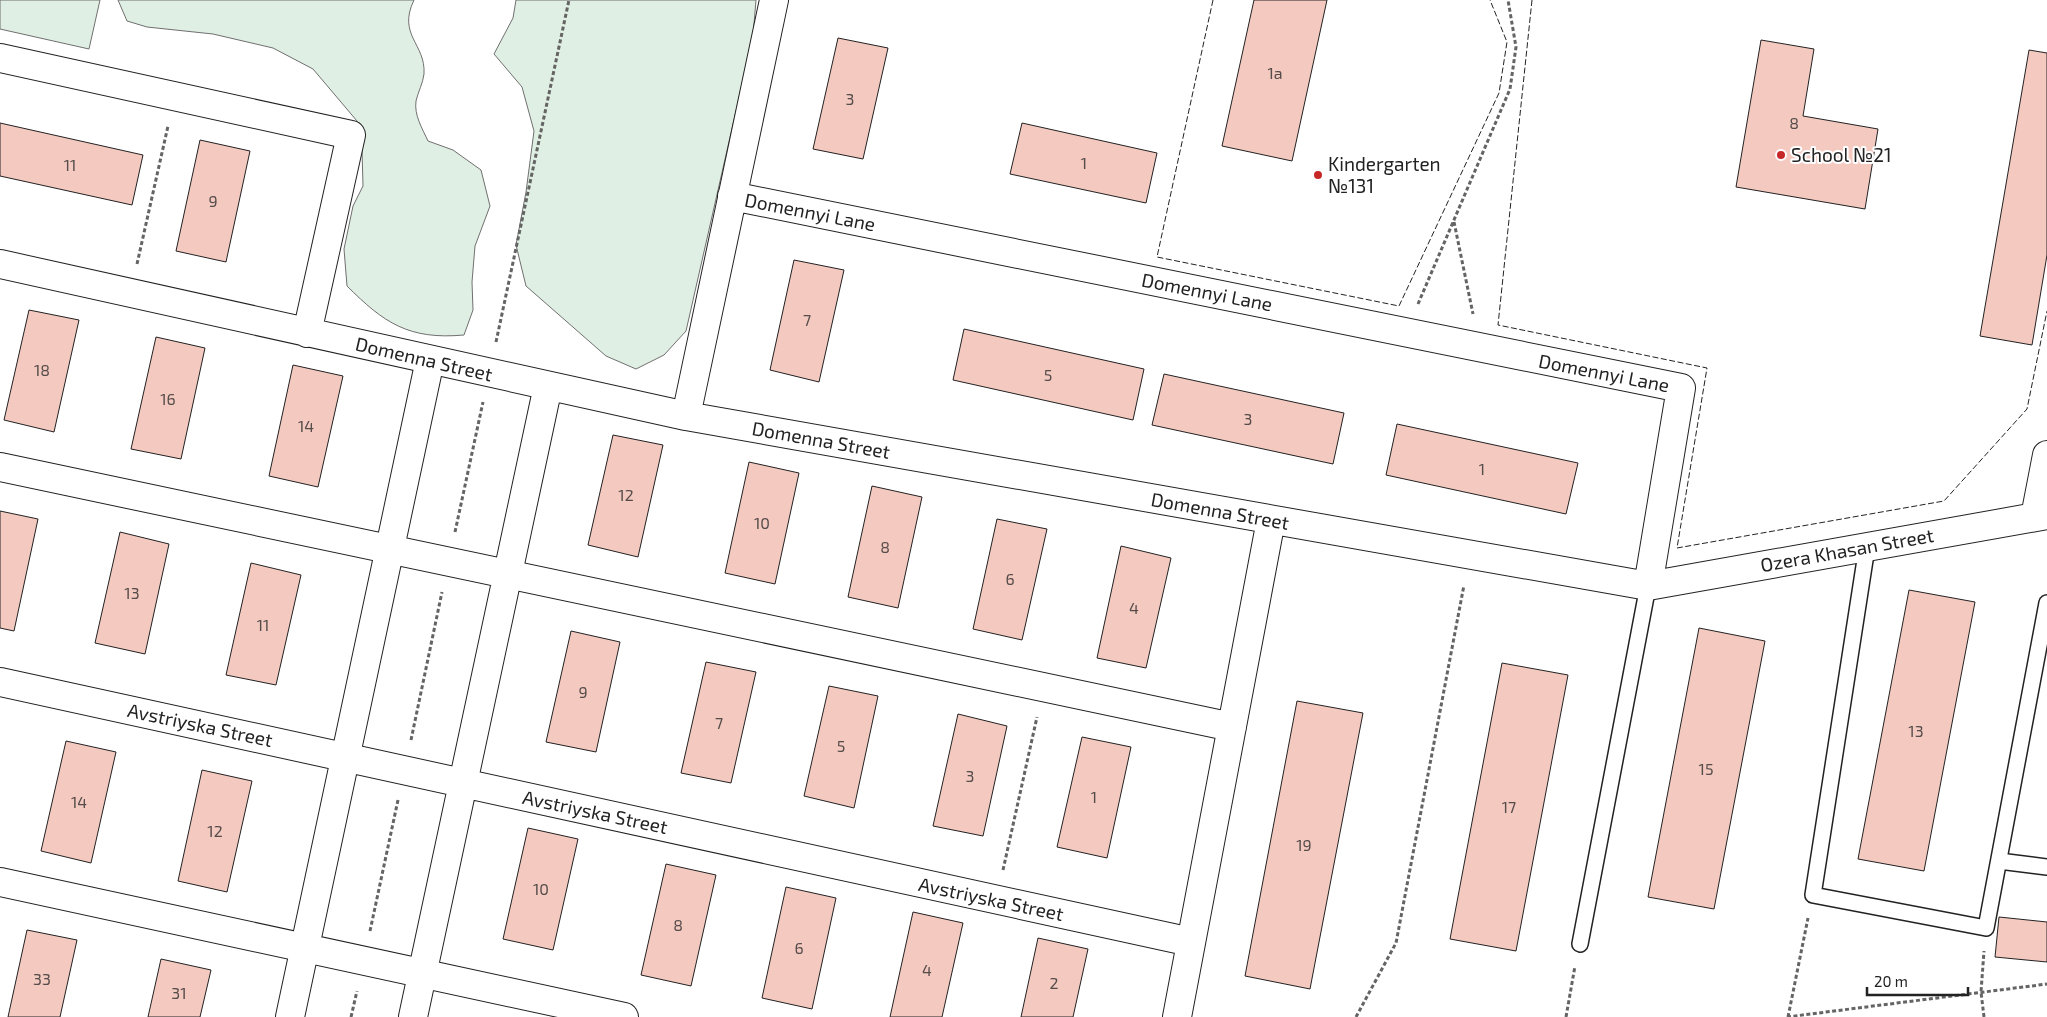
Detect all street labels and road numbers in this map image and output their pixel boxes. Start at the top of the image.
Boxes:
street label: Domennyi Lane [743,188,877,235]
street label: Domennyi Lane [1140,268,1274,315]
street label: Domenna Street [353,332,495,385]
street label: Domennyi Lane [1537,349,1671,396]
street label: Domenna Street [750,416,892,463]
street label: Domenna Street [1149,487,1291,534]
street label: Ozera Khasan Street [1758,523,1935,576]
street label: Avstriyska Street [126,698,275,751]
street label: Avstriyska Street [521,785,670,838]
street label: Avstriyska Street [917,872,1066,925]

